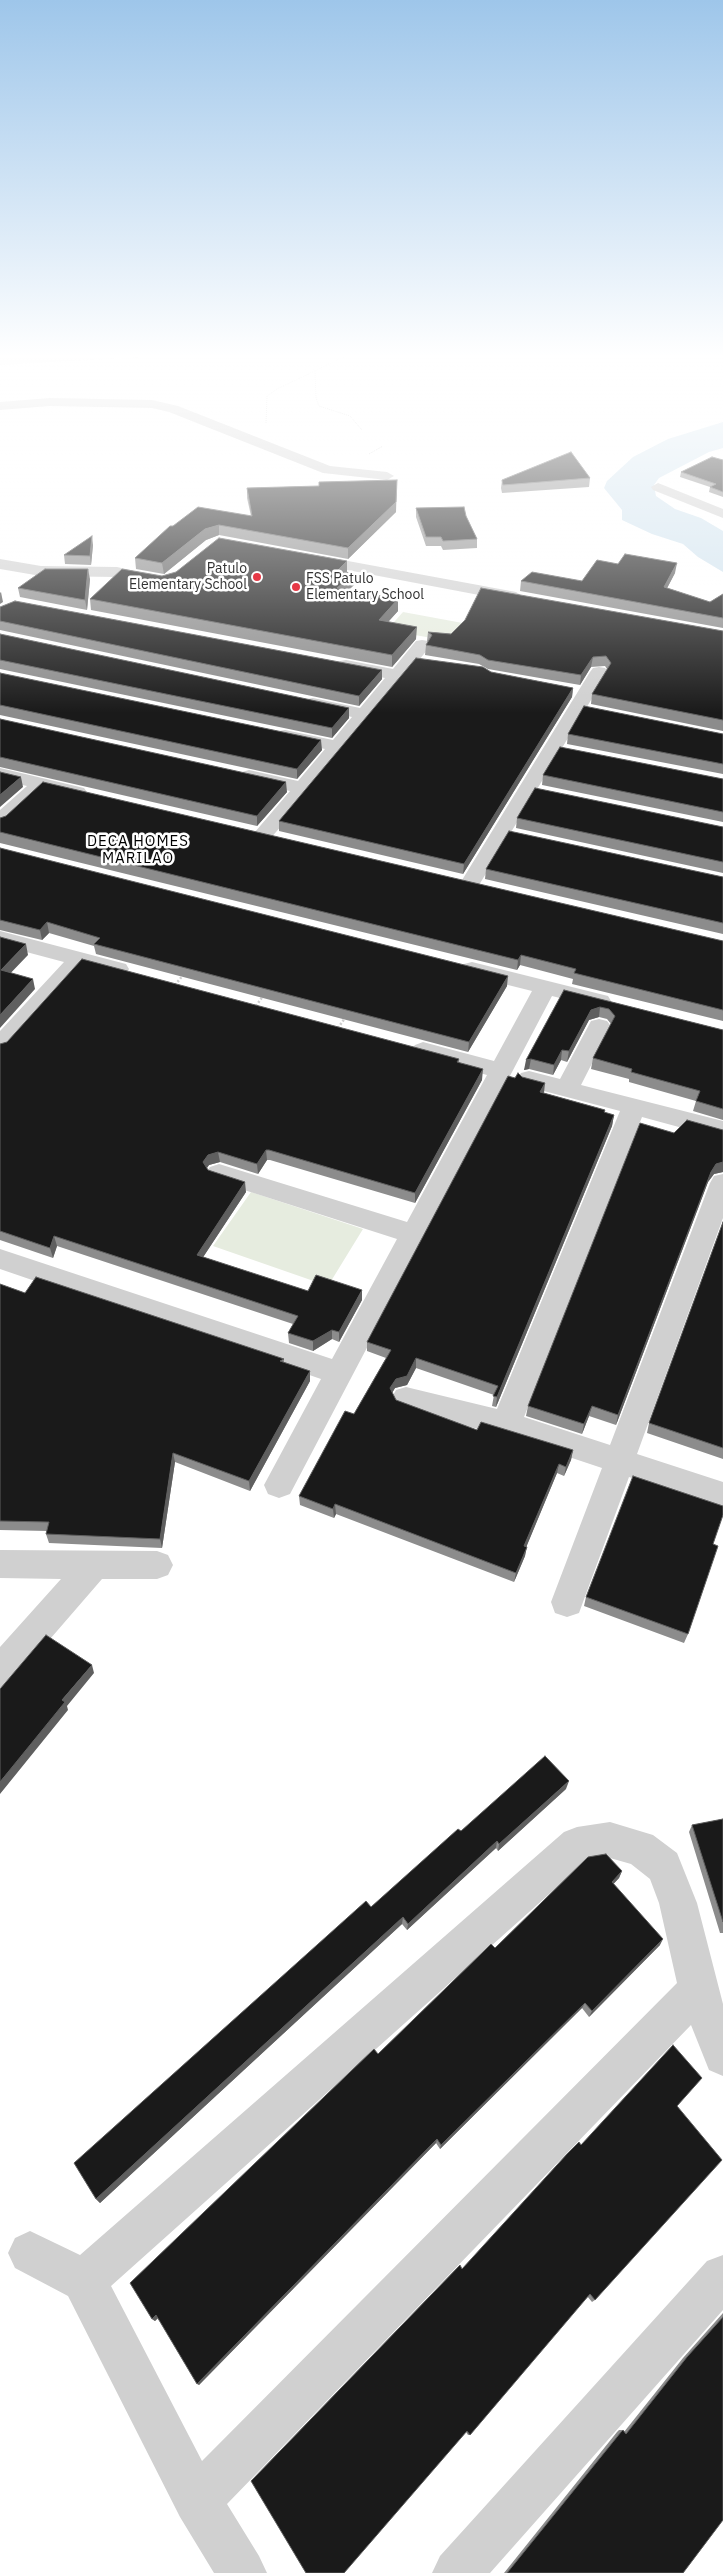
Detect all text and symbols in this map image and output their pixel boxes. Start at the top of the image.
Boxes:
place label: Patulo Elementary School [129,561,247,594]
marker: Patulo Elementary School [251,571,263,583]
place label: FSS Patulo Elementary School [306,571,424,604]
marker: FSS Patulo Elementary School [290,581,302,593]
district label: DECA HOMES MARILAO [86,833,190,868]

